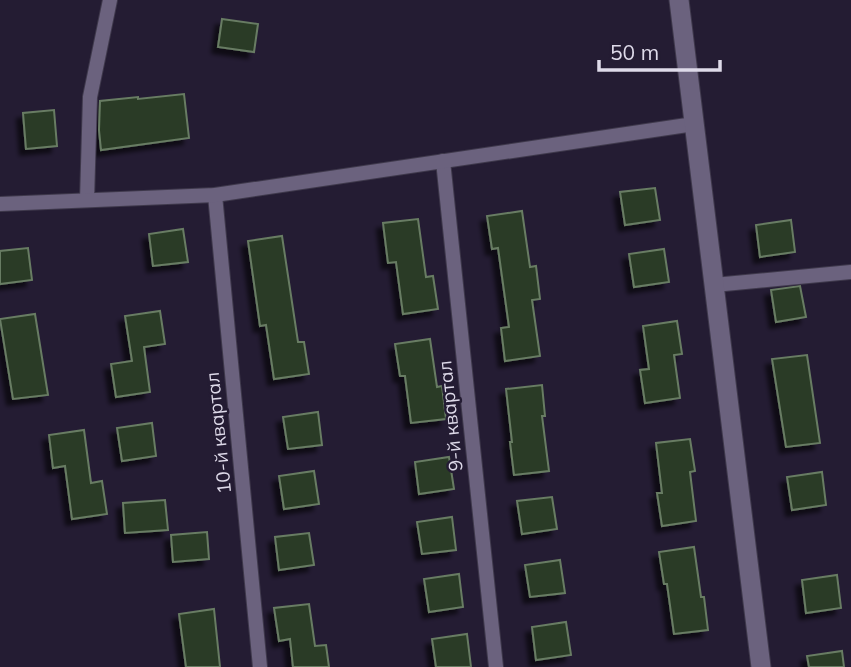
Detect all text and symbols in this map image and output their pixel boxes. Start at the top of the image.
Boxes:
scale bar [599,28,720,72]
text: 50 m [610,39,659,65]
street label: 9-й квартал [432,359,468,473]
street label: 10-й квартал [200,371,236,495]

